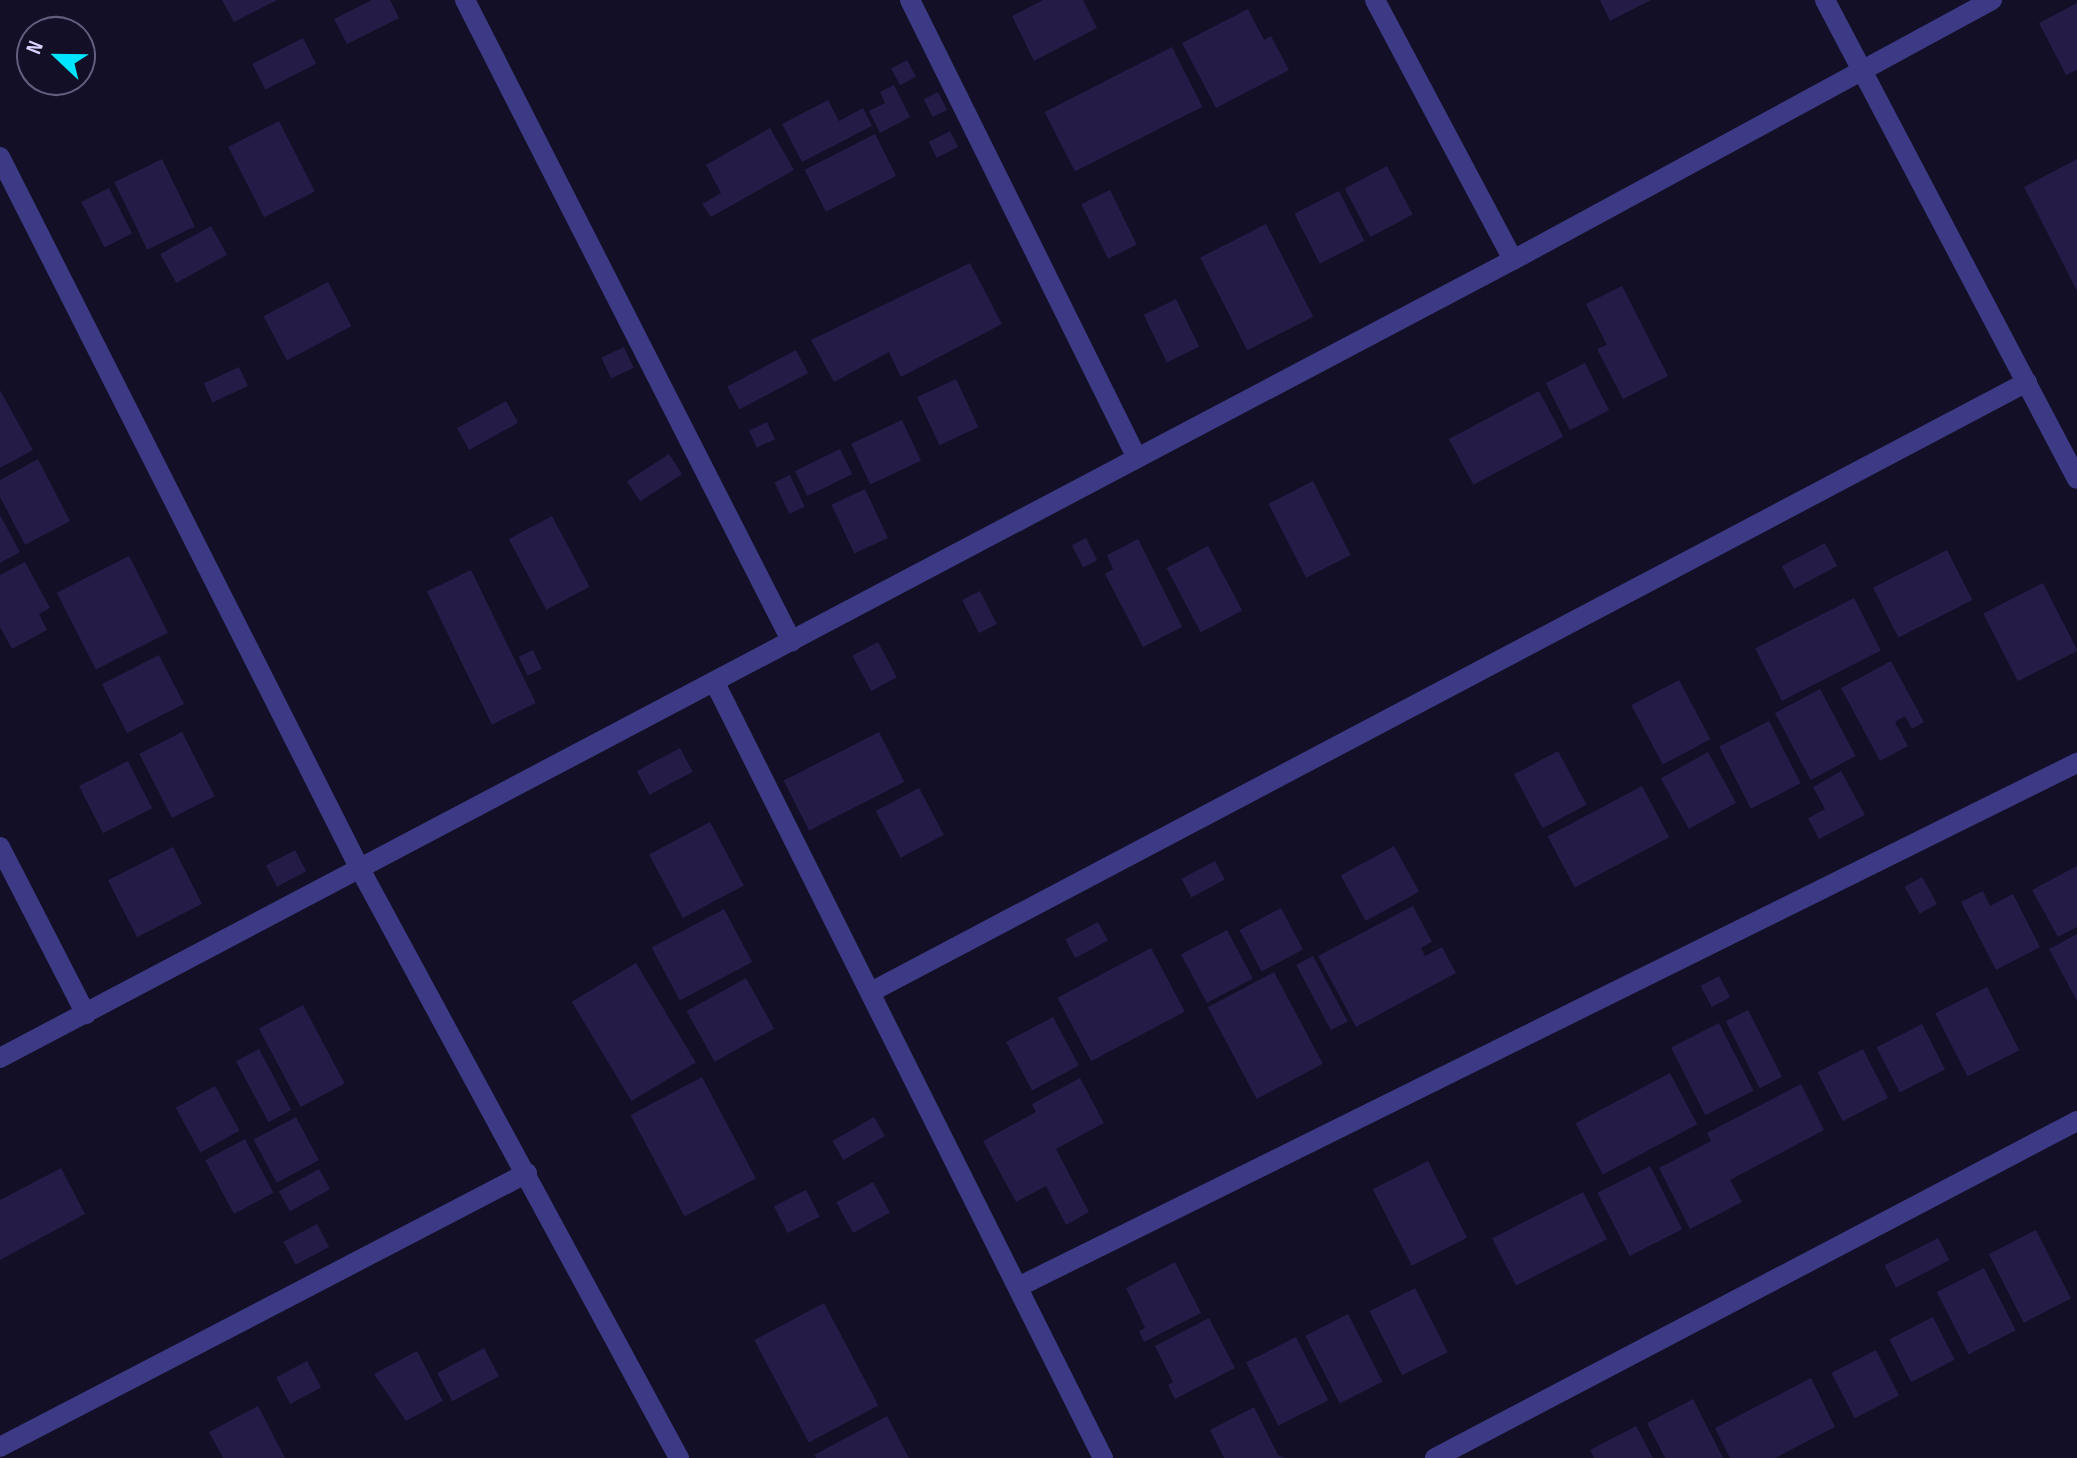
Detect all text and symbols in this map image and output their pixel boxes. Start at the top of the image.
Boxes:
north arrow [16,16,96,96]
text: N [20,37,50,58]

